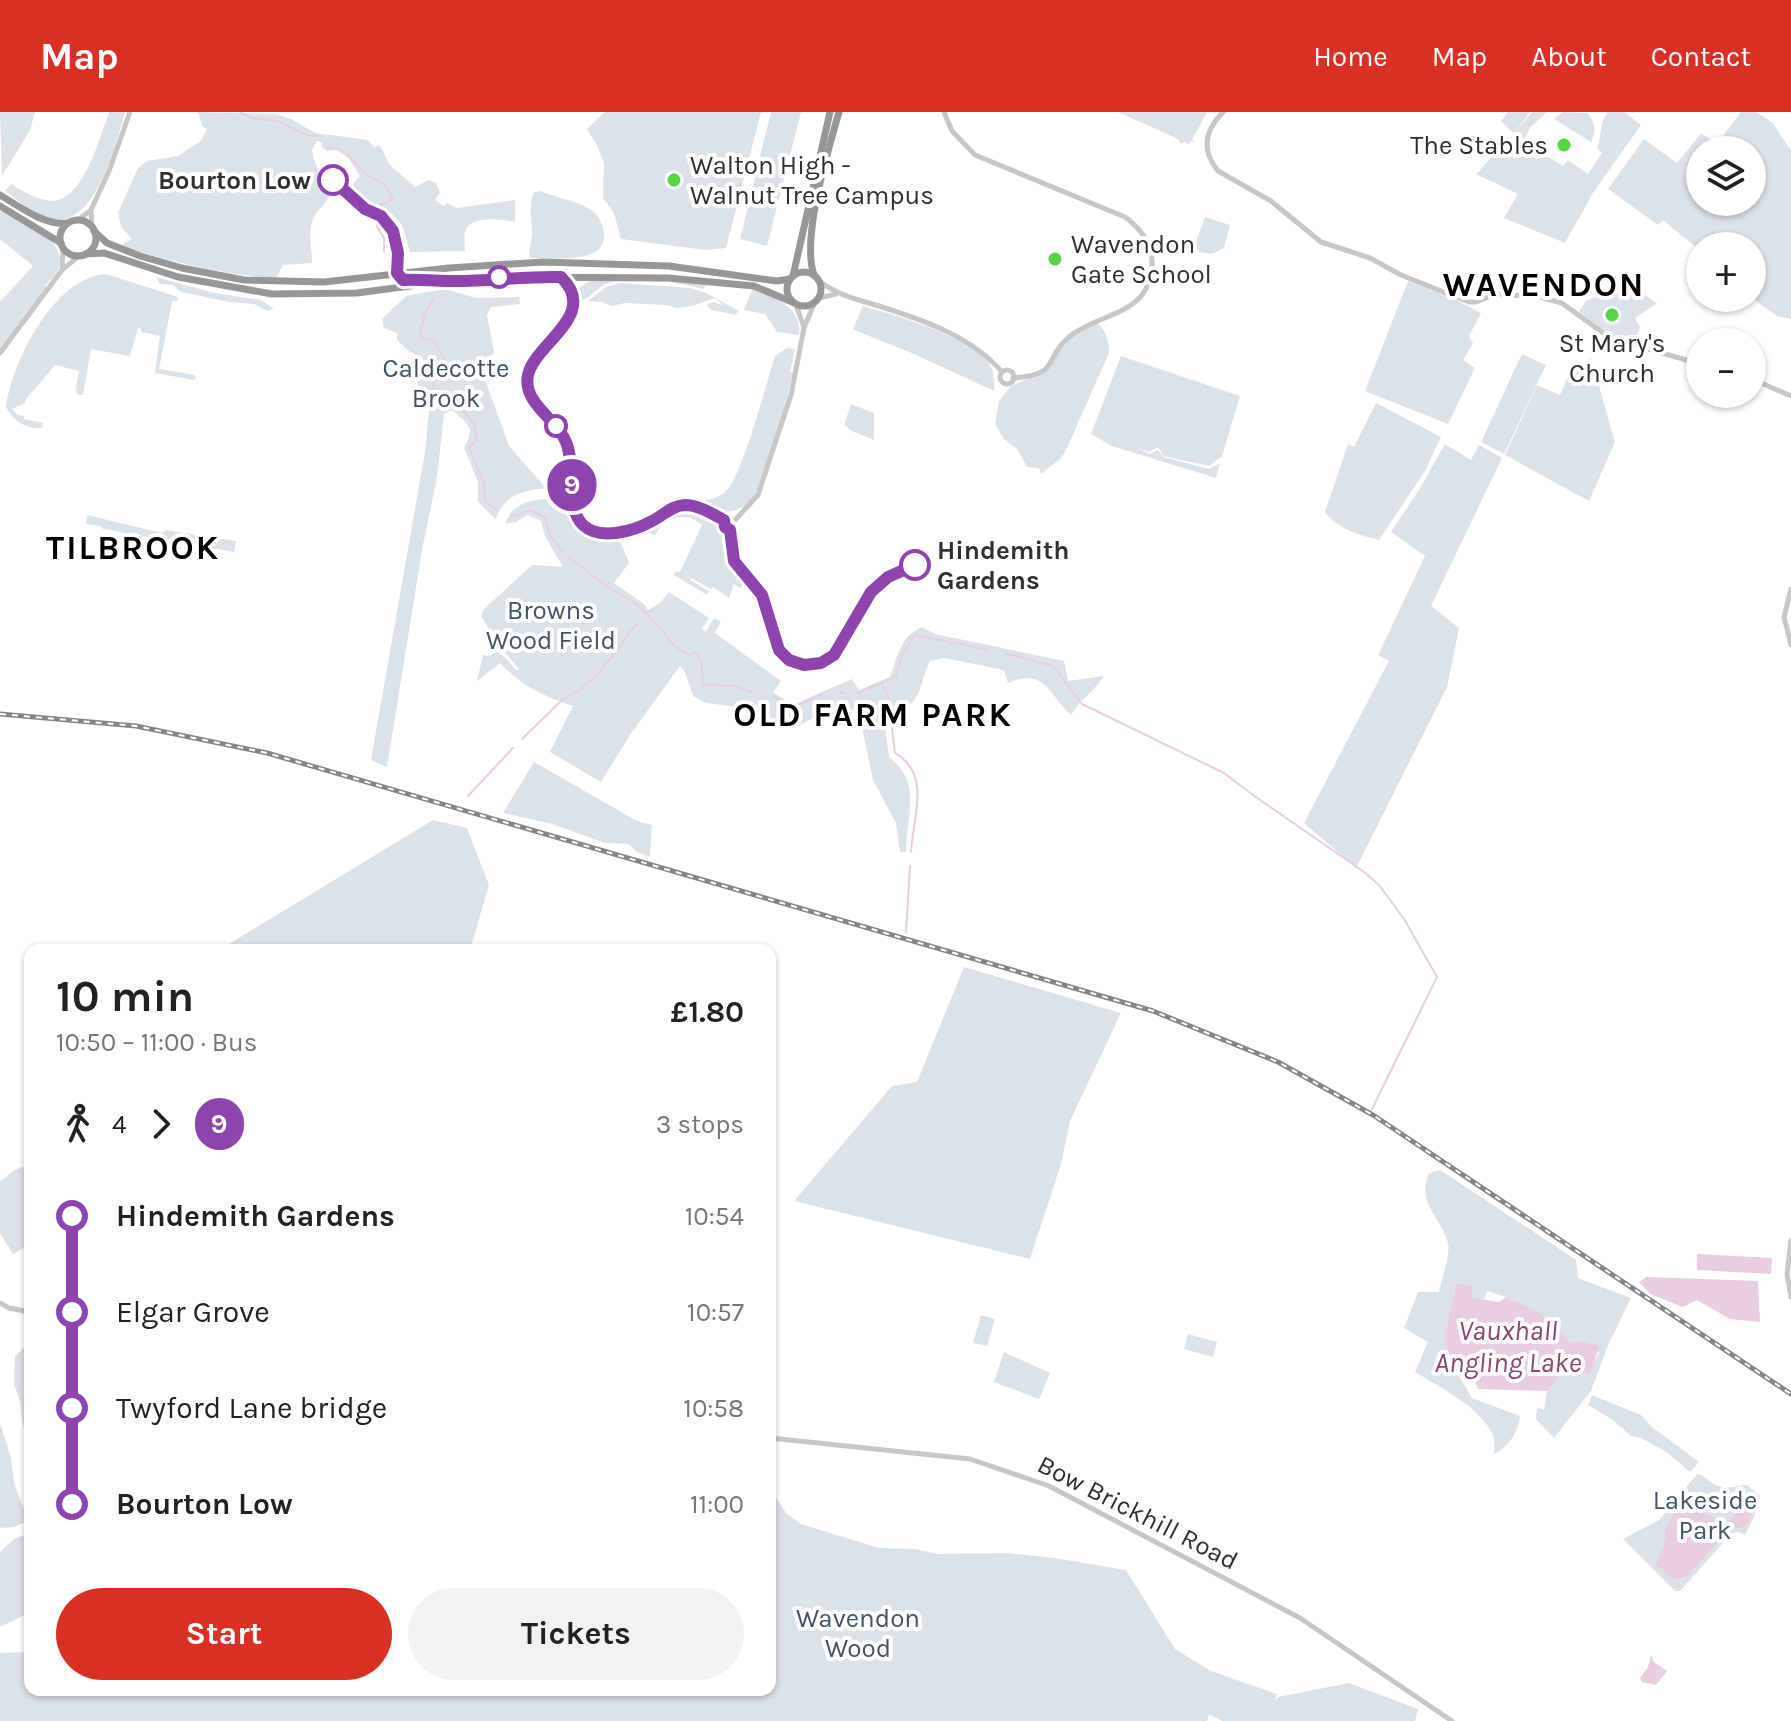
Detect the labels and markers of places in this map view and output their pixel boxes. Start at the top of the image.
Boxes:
place label: The Stables [1410,130,1548,161]
marker: The Stables [1555,136,1573,154]
place label: Walton High - Walnut Tree Campus [690,150,934,211]
place label: Bourton Low [158,165,311,196]
marker: Bourton Low [318,165,348,195]
marker: Walton High - Walnut Tree Campus [665,171,683,189]
place label: Wavendon Gate School [1071,229,1212,290]
marker: Wavendon Gate School [1046,250,1064,268]
unlabelled marker [488,266,510,288]
marker: St Mary's Church [1603,306,1621,324]
place label: St Mary's Church [1559,328,1665,389]
unlabelled marker [545,415,567,437]
place label: Hindemith Gardens [937,535,1069,596]
marker: Hindemith Gardens [900,550,930,580]

